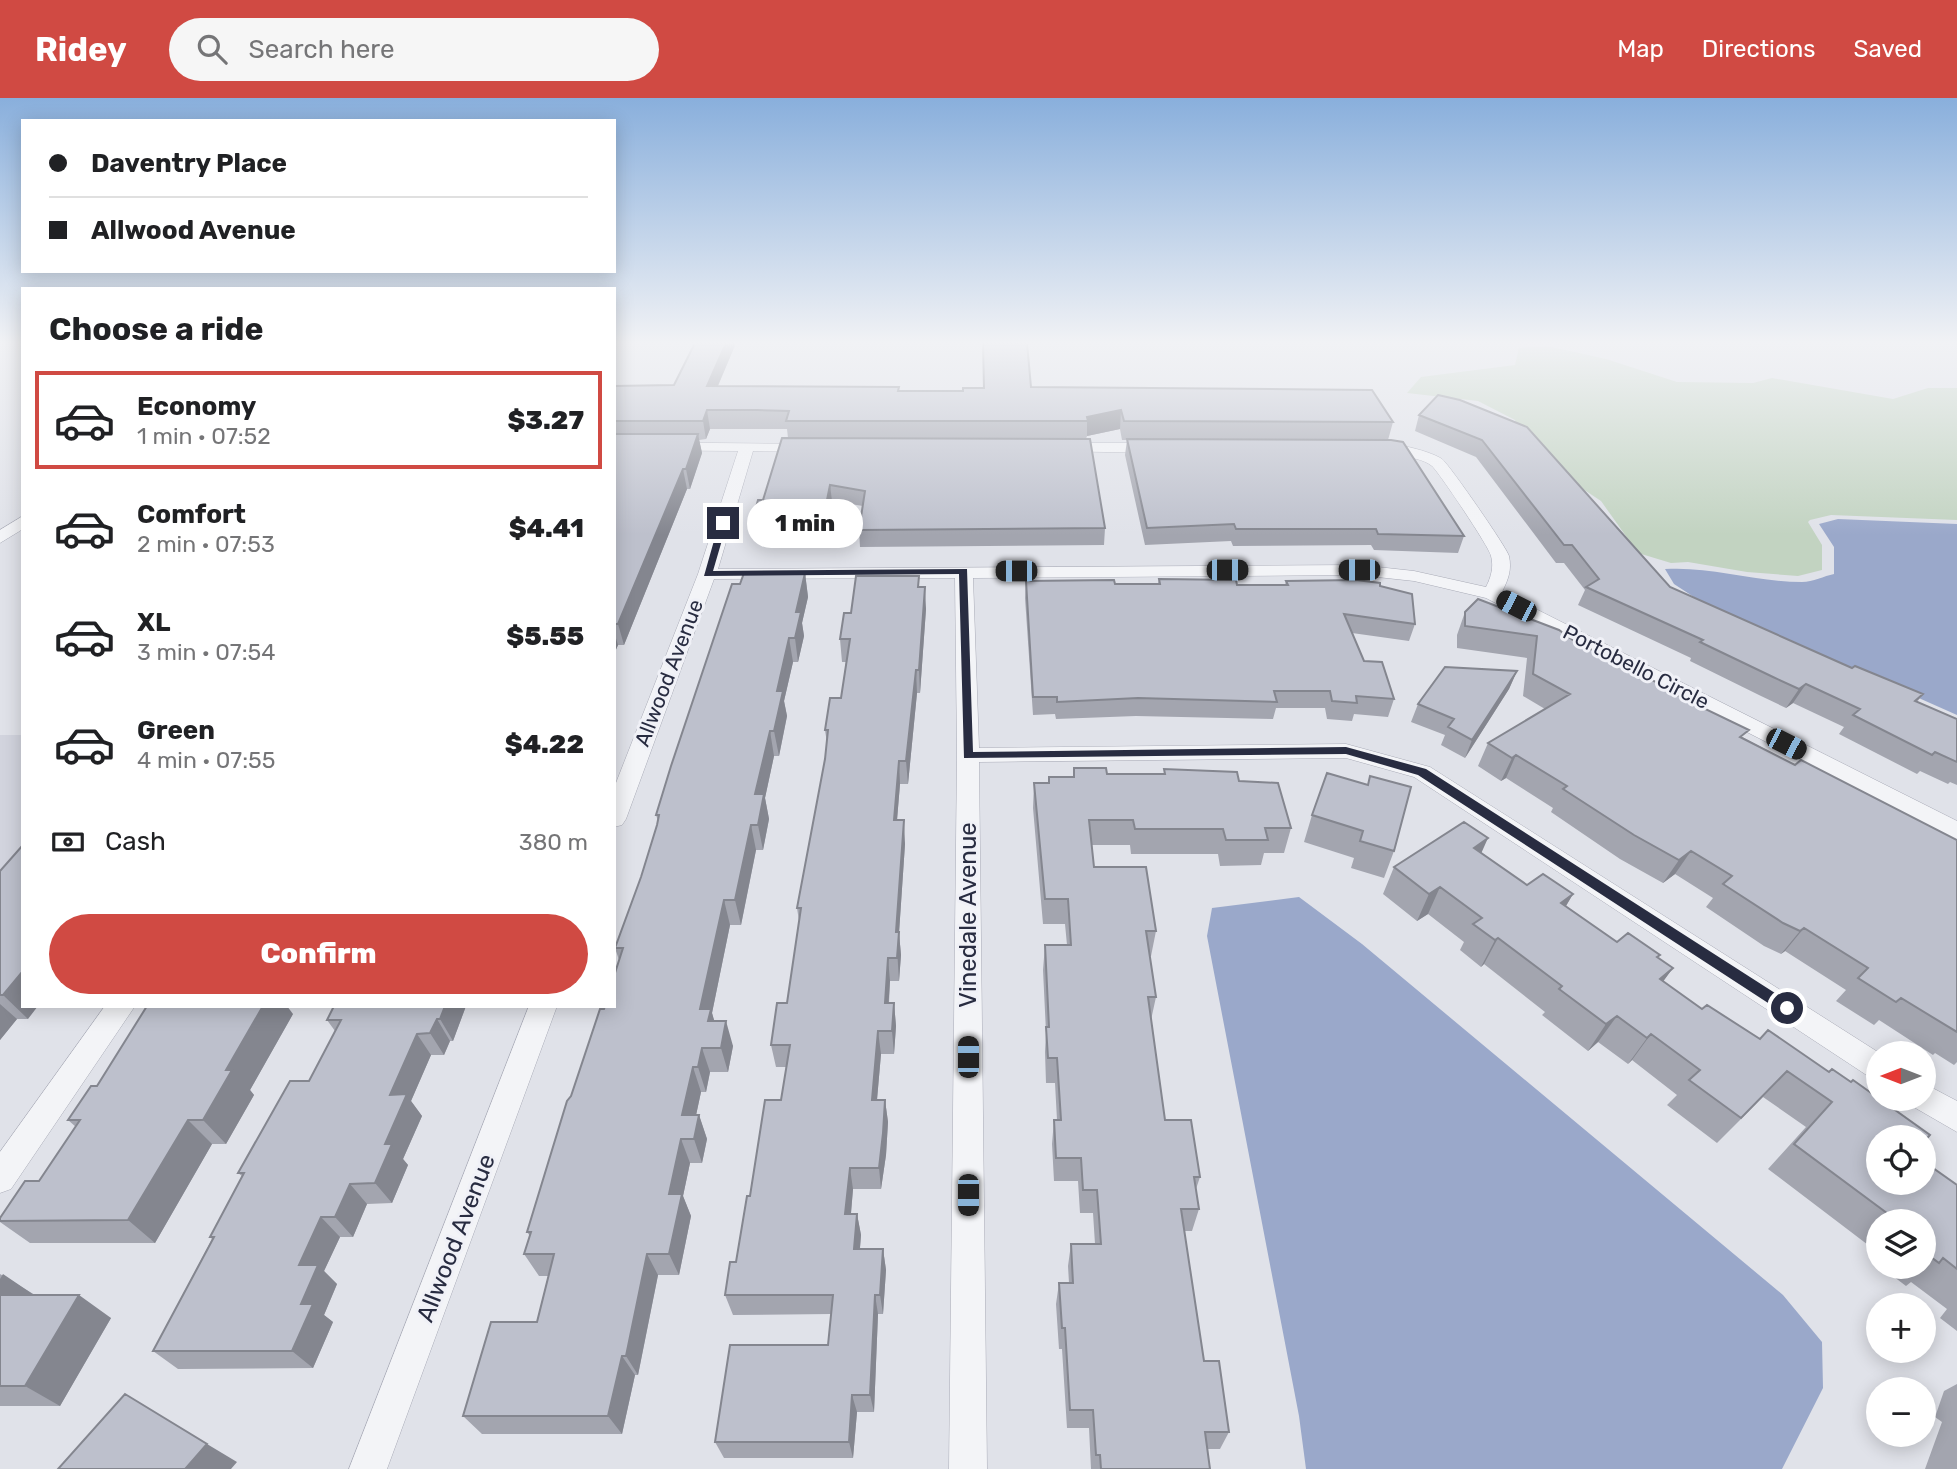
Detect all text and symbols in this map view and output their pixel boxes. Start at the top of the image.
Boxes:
search box [169,18,659,81]
text: Ridey [35,30,127,69]
icon: search [193,30,231,68]
text: Search here [249,34,394,65]
text: Map [1617,35,1664,63]
text: Directions [1702,35,1815,63]
text: Saved [1853,35,1922,63]
text: Daventry Place [91,148,287,179]
text: Allwood Avenue [91,215,296,246]
text: Choose a ride [49,310,263,348]
icon: car [53,389,116,452]
text: Economy [137,391,256,422]
text: $3.27 [507,405,584,436]
text: 1 min · 07:52 [137,422,271,450]
icon: car [53,497,116,560]
callout: 1 min [748,498,863,548]
text: Comfort [137,499,246,530]
route end [707,507,739,539]
text: 1 min [775,509,835,537]
text: $4.41 [509,513,584,544]
text: 2 min · 07:53 [137,530,275,558]
car [1207,560,1249,581]
car [1339,560,1381,581]
car [996,561,1038,582]
car [1493,587,1540,625]
street label: Allwood Avenue [629,596,708,750]
icon: car [53,605,116,668]
text: XL [137,607,170,638]
street label: Portobello Circle [1559,619,1713,714]
text: $5.55 [506,621,584,652]
text: 3 min · 07:54 [137,638,276,666]
icon: car [53,713,116,776]
text: Green [137,715,215,746]
car [1763,725,1810,763]
text: $4.22 [505,729,584,760]
text: 4 min · 07:55 [137,746,275,774]
street label: Vinedale Avenue [954,822,982,1008]
icon: cash [49,823,87,861]
text: Cash [105,826,166,857]
text: 380 m [519,828,588,856]
button: Confirm [49,914,588,994]
route start [1771,992,1803,1024]
car [958,1036,979,1078]
north arrow [1866,1041,1936,1111]
map controls [1866,1041,1936,1447]
button: locate [1866,1125,1936,1195]
street label: Allwood Avenue [411,1150,501,1326]
car [958,1174,979,1216]
button: layers [1866,1209,1936,1279]
button: + [1866,1293,1936,1363]
button: − [1866,1377,1936,1447]

